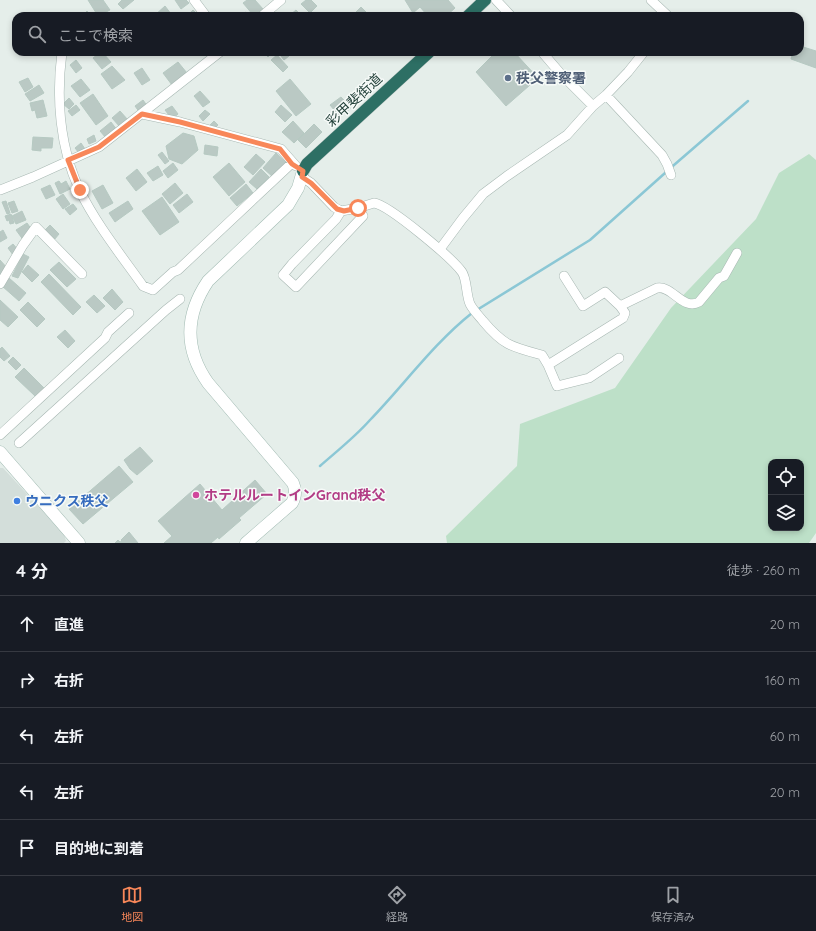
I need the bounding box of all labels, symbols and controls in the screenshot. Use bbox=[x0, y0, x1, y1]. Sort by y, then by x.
search box bbox=[12, 12, 804, 56]
icon: search bbox=[26, 23, 48, 45]
text: ここで検索 bbox=[58, 26, 133, 45]
place label: 秩父警察署 bbox=[516, 69, 586, 87]
street label: 彩甲斐街道 bbox=[322, 70, 386, 130]
marker: 秩父警察署 bbox=[503, 73, 513, 83]
route end bbox=[71, 181, 89, 199]
route start bbox=[349, 199, 367, 217]
map controls bbox=[768, 459, 804, 531]
button: locate bbox=[768, 459, 804, 495]
place label: ホテルルートインGrand秩父 bbox=[204, 486, 386, 504]
marker: ホテルルートインGrand秩父 bbox=[191, 490, 201, 500]
place label: ウニクス秩父 bbox=[25, 492, 109, 510]
button: layers bbox=[768, 495, 804, 531]
marker: ウニクス秩父 bbox=[12, 496, 22, 506]
text: 4 分 bbox=[16, 560, 48, 581]
text: 徒歩 · 260 m bbox=[727, 562, 800, 578]
icon: ahead bbox=[16, 613, 38, 635]
text: 直進 bbox=[54, 615, 84, 634]
text: 20 m bbox=[770, 616, 800, 632]
icon: right bbox=[16, 669, 38, 691]
text: 右折 bbox=[54, 671, 84, 690]
text: 160 m bbox=[765, 672, 800, 688]
icon: left bbox=[16, 725, 38, 747]
text: 左折 bbox=[54, 727, 84, 746]
text: 60 m bbox=[770, 728, 800, 744]
icon: left bbox=[16, 781, 38, 803]
text: 左折 bbox=[54, 783, 84, 802]
text: 20 m bbox=[770, 784, 800, 800]
icon: arrive bbox=[16, 837, 38, 859]
text: 目的地に到着 bbox=[54, 839, 144, 858]
tab: 地図 bbox=[121, 884, 143, 924]
tab: 経路 bbox=[386, 884, 408, 924]
tab: 保存済み bbox=[651, 884, 695, 924]

